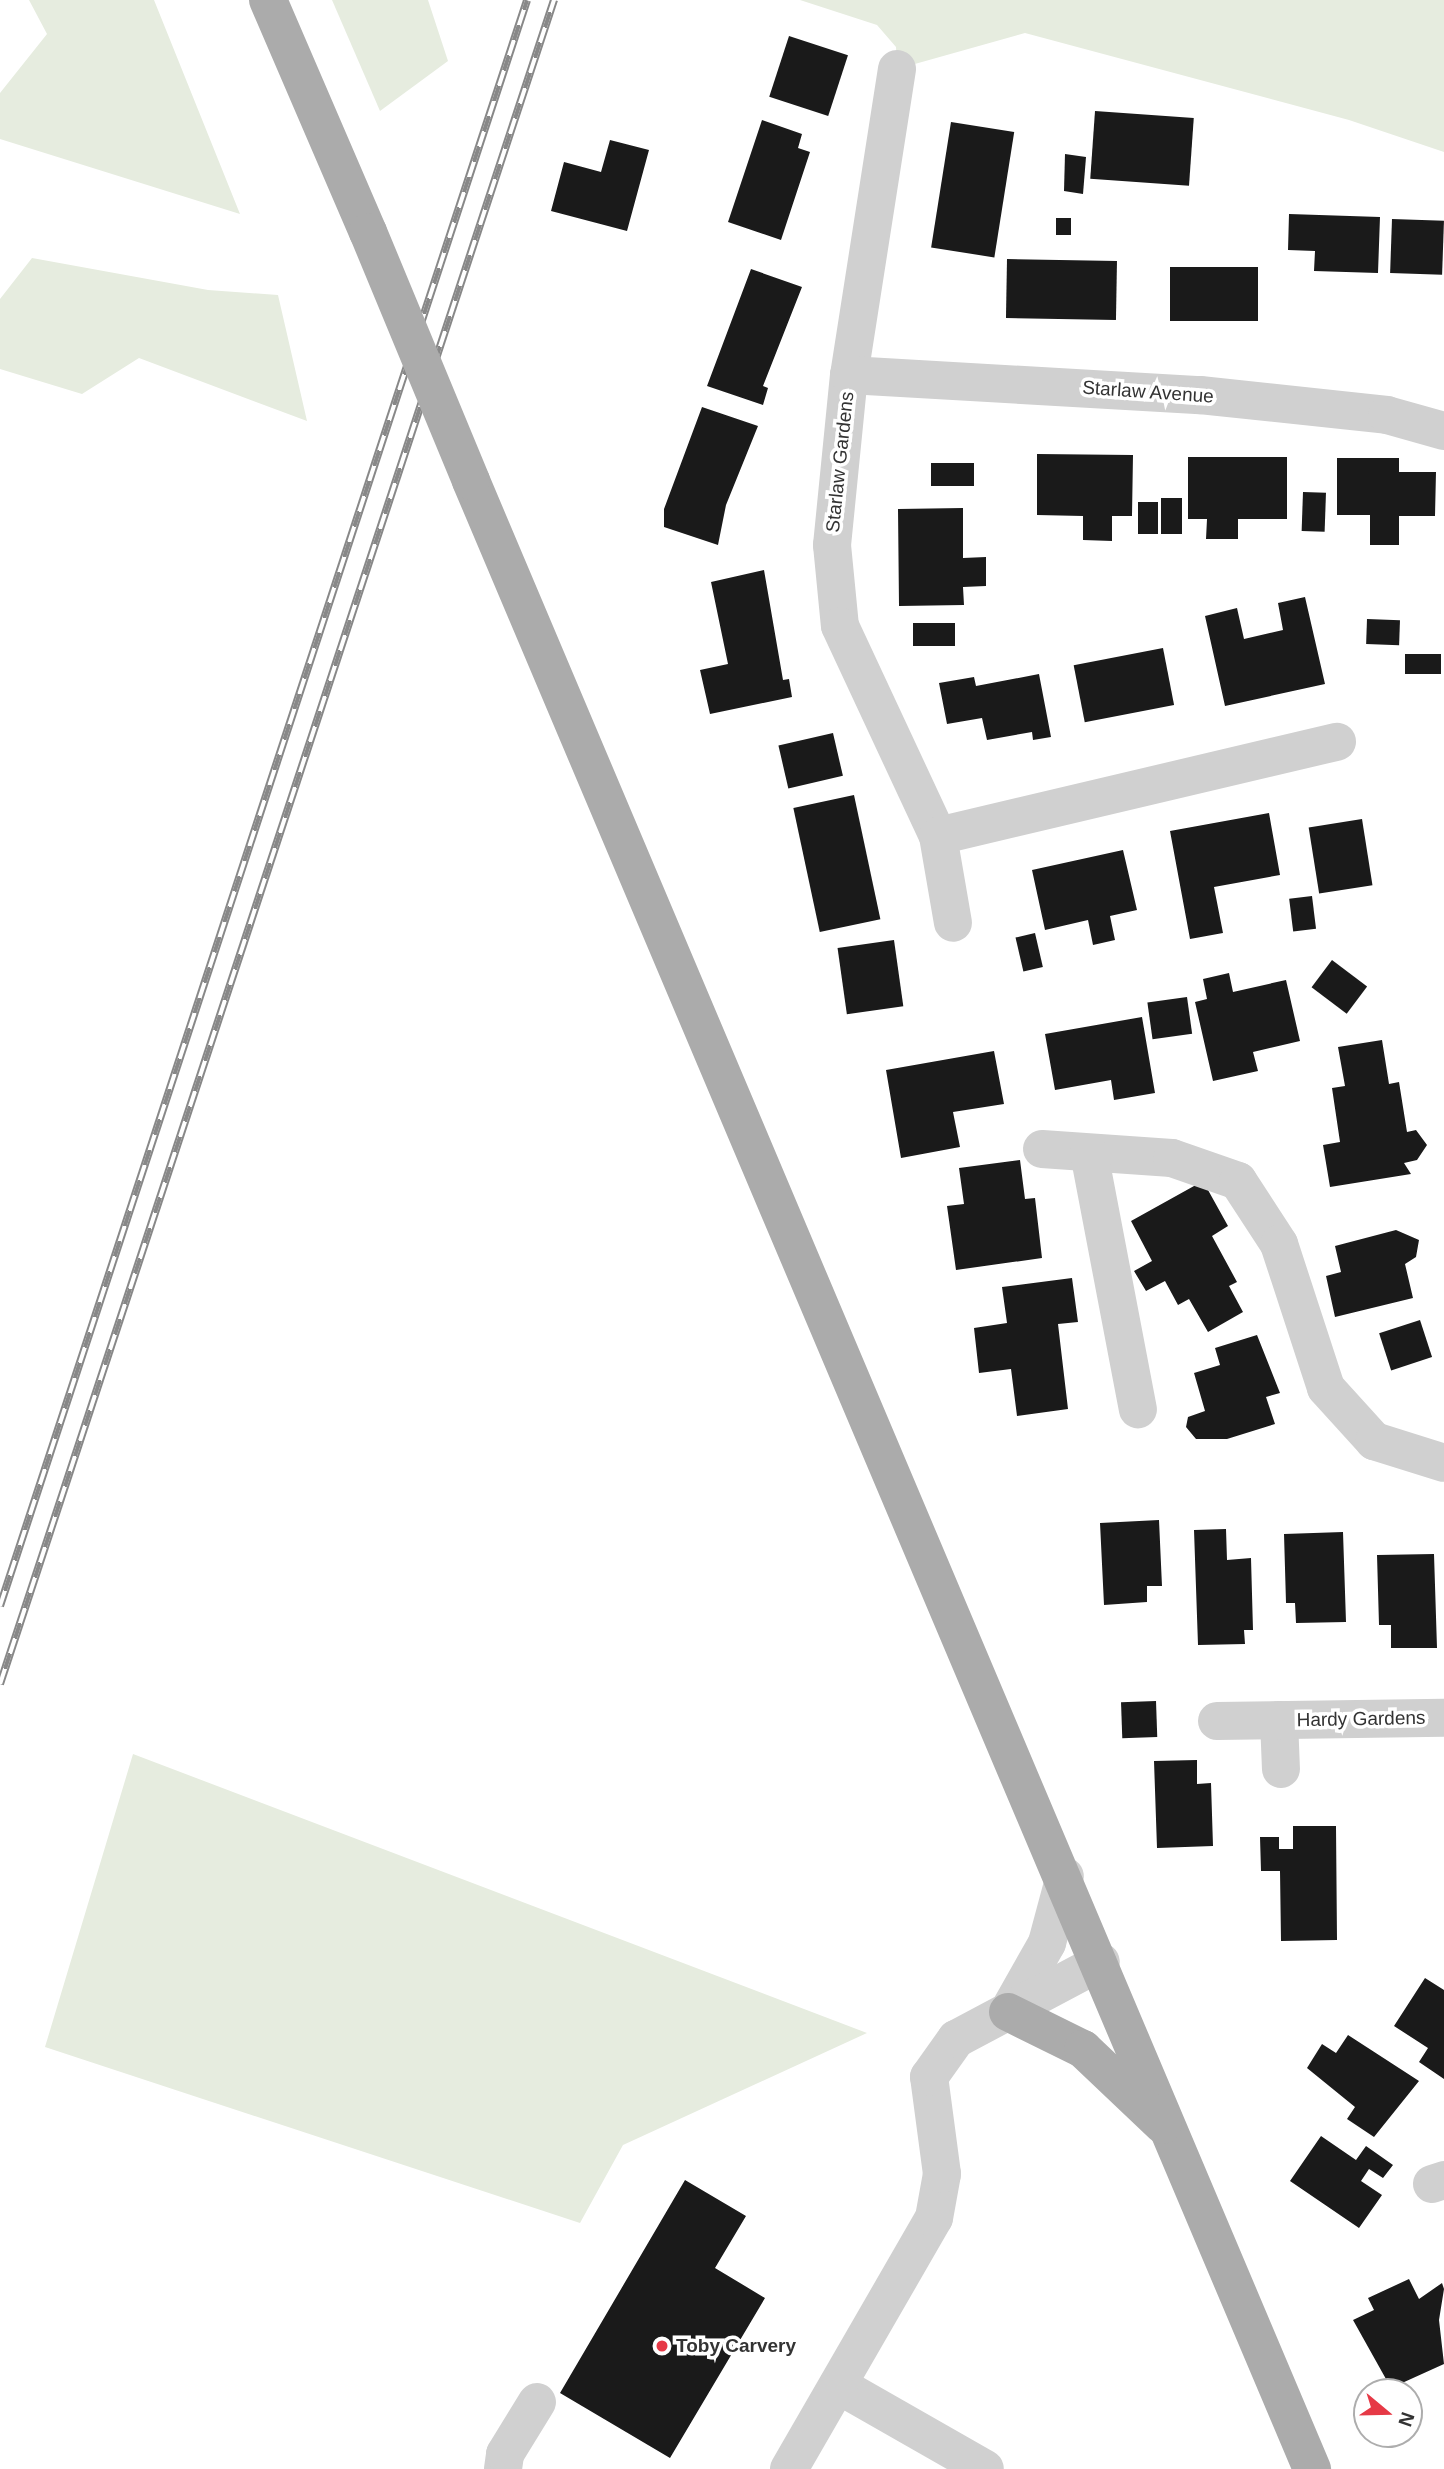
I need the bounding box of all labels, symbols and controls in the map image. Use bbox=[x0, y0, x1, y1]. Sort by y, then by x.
street label: Starlaw Avenue bbox=[1081, 376, 1215, 408]
street label: Starlaw Gardens bbox=[821, 390, 859, 534]
street label: Hardy Gardens bbox=[1296, 1706, 1426, 1732]
place label: Toby Carvery bbox=[676, 2335, 796, 2357]
marker: Toby Carvery bbox=[654, 2338, 670, 2354]
north arrow bbox=[1353, 2378, 1423, 2448]
text: N bbox=[1394, 2409, 1419, 2429]

